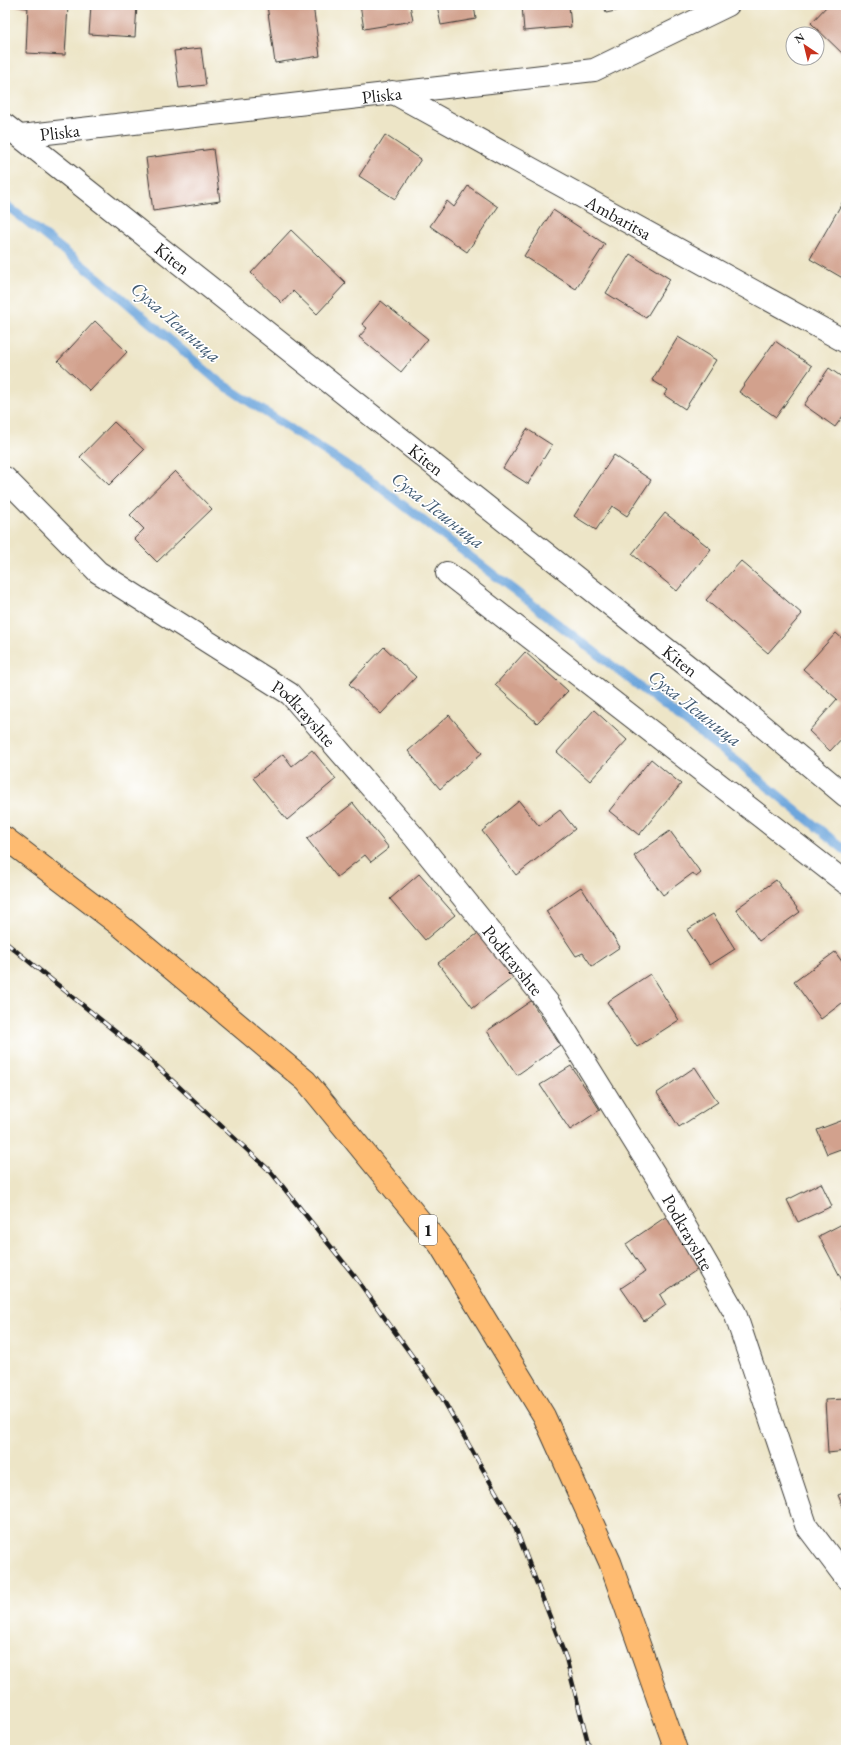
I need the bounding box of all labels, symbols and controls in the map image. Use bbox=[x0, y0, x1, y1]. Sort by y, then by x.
north arrow bbox=[785, 26, 825, 66]
text: N bbox=[792, 29, 807, 46]
street label: Pliska bbox=[360, 81, 404, 108]
street label: Pliska bbox=[38, 118, 82, 145]
street label: Ambaritsa bbox=[581, 189, 657, 245]
street label: Kiten bbox=[150, 237, 195, 279]
water label: Суха Лешница bbox=[126, 276, 226, 368]
street label: Kiten bbox=[404, 438, 449, 481]
water label: Суха Лешница bbox=[386, 466, 490, 554]
street label: Kiten bbox=[658, 639, 703, 682]
water label: Суха Лешница bbox=[643, 664, 747, 752]
street label: Podkrayshte bbox=[268, 674, 342, 751]
street label: Podkrayshte bbox=[478, 920, 549, 1000]
street label: Podkrayshte bbox=[657, 1190, 719, 1274]
road number: 1 bbox=[419, 1215, 437, 1245]

